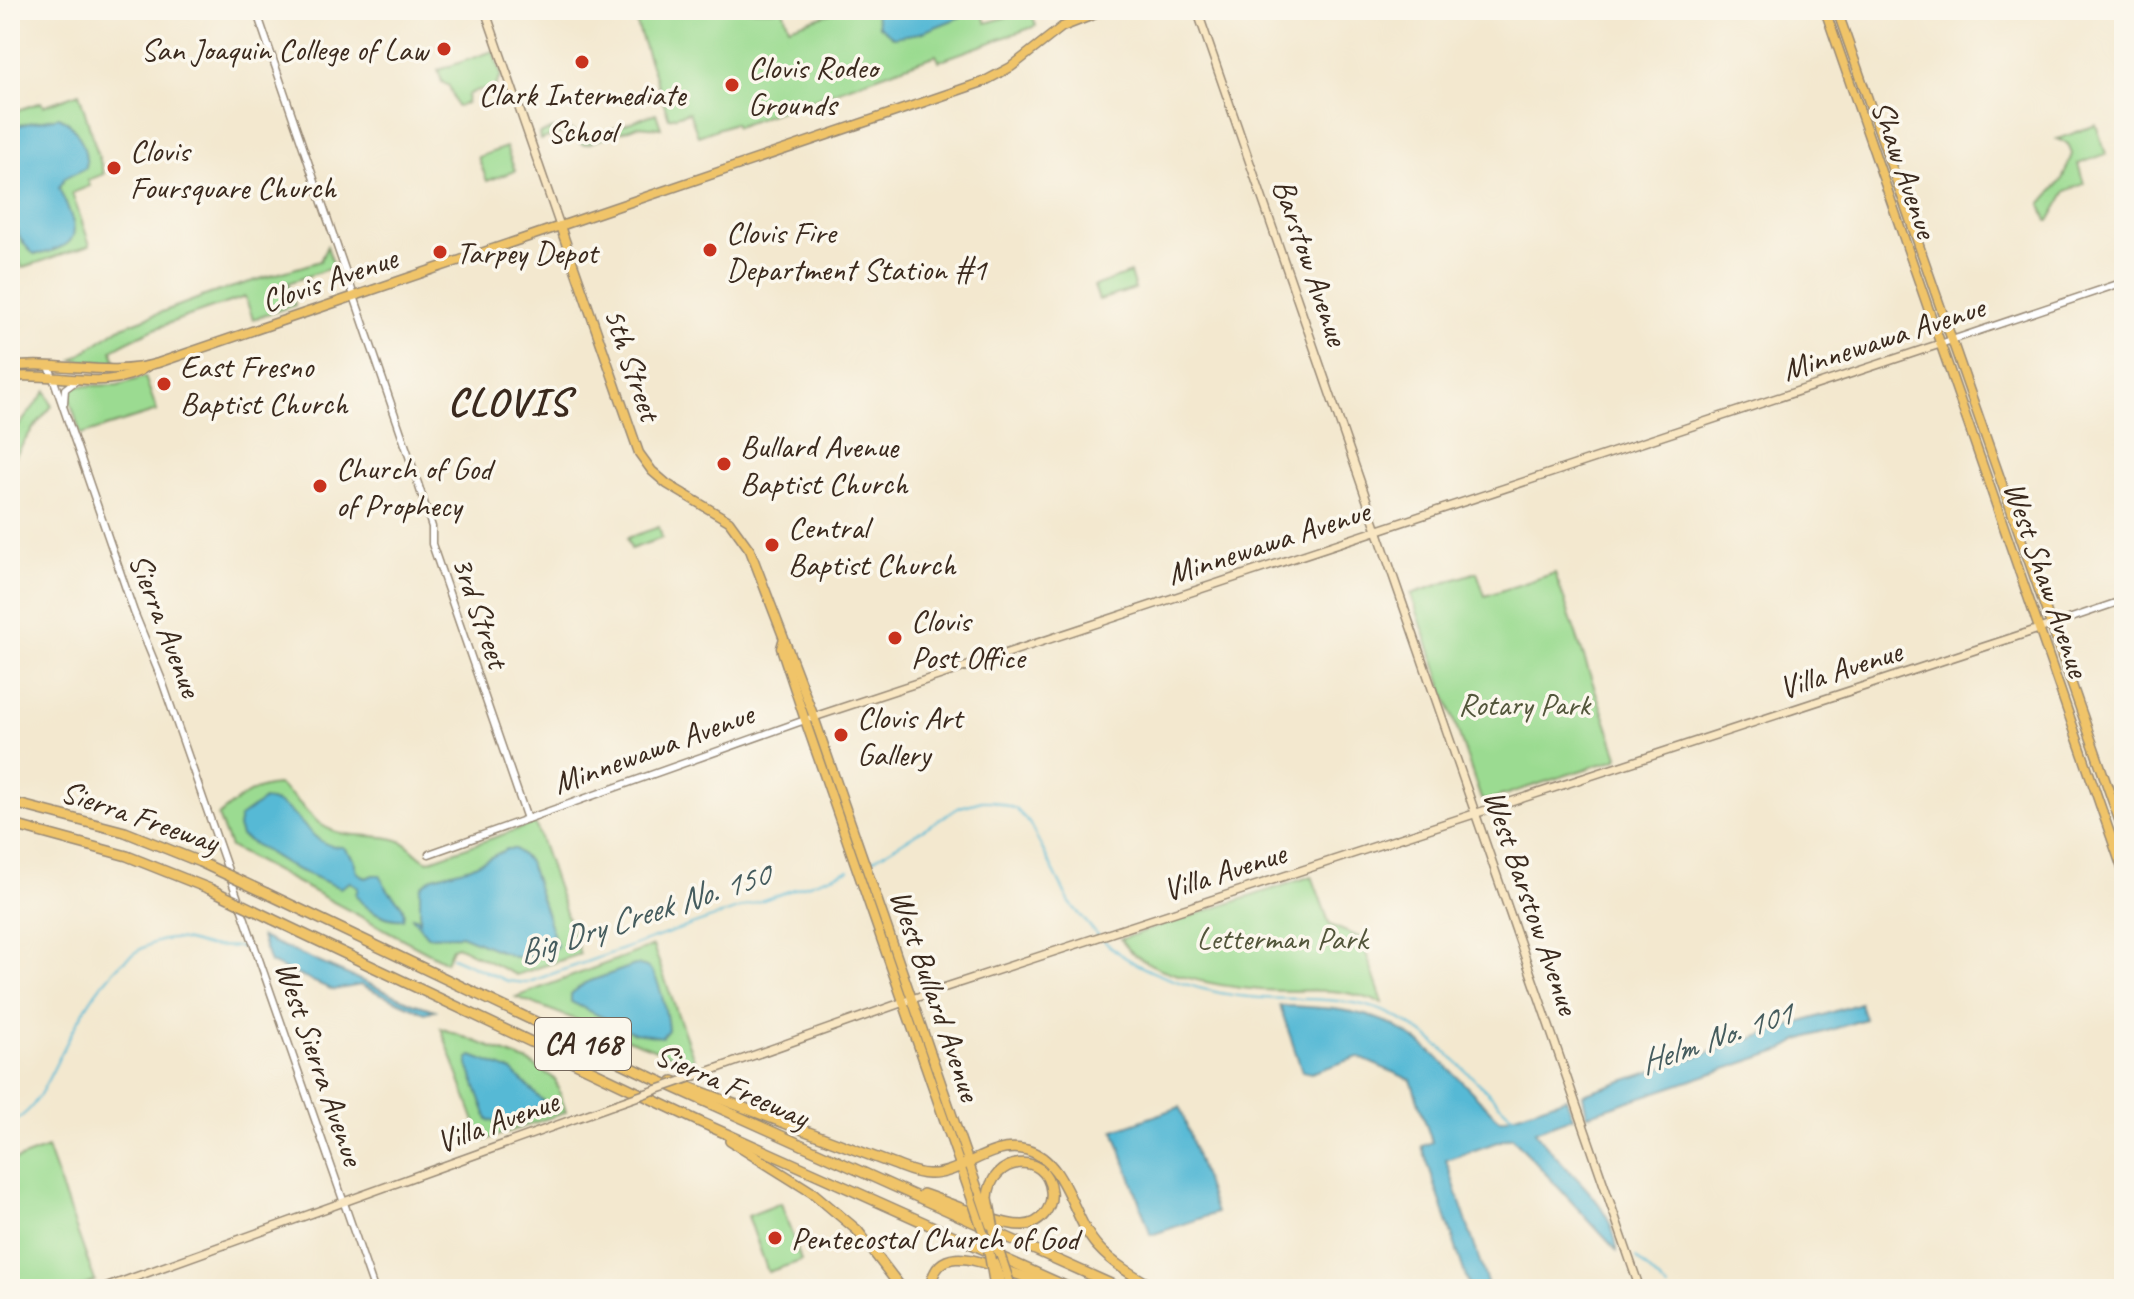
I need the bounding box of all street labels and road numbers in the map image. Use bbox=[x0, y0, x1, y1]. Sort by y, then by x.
street label: Shaw Avenue bbox=[1862, 95, 1948, 246]
street label: Barstow Avenue bbox=[1263, 174, 1359, 353]
street label: Clovis Avenue bbox=[256, 236, 405, 322]
street label: Minnewawa Avenue bbox=[1777, 286, 1992, 390]
street label: 5th Street bbox=[594, 302, 672, 429]
street label: West Shaw Avenue bbox=[1994, 476, 2100, 685]
street label: Minnewawa Avenue bbox=[1162, 490, 1377, 594]
street label: Sierra Avenue bbox=[119, 548, 213, 705]
street label: 3rd Street bbox=[442, 551, 520, 677]
street label: Villa Avenue bbox=[1774, 630, 1909, 709]
street label: Minnewawa Avenue bbox=[547, 692, 761, 804]
street label: Sierra Freeway bbox=[56, 770, 226, 863]
street label: West Barstow Avenue bbox=[1474, 785, 1590, 1022]
street label: Villa Avenue bbox=[1158, 832, 1293, 911]
street label: West Bullard Avenue bbox=[880, 884, 992, 1109]
street label: West Sierra Avenue bbox=[265, 956, 374, 1173]
road number: CA 168 bbox=[535, 1018, 631, 1070]
street label: Sierra Freeway bbox=[649, 1033, 817, 1138]
street label: Villa Avenue bbox=[431, 1080, 566, 1162]

